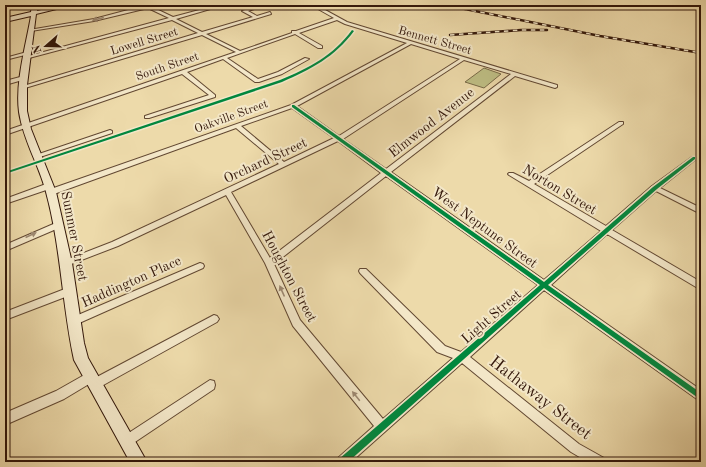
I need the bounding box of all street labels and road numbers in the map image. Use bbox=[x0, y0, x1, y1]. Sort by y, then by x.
street label: Bennett Street bbox=[397, 25, 473, 57]
street label: Lowell Street bbox=[109, 26, 179, 58]
street label: South Street bbox=[134, 51, 200, 83]
street label: Elmwood Avenue bbox=[386, 85, 477, 160]
street label: Oakville Street bbox=[193, 98, 270, 136]
street label: Orchard Street bbox=[222, 135, 309, 186]
street label: Norton Street bbox=[520, 162, 599, 218]
street label: West Neptune Street bbox=[429, 185, 540, 271]
street label: Summer Street bbox=[58, 190, 90, 283]
street label: Houghton Street bbox=[259, 229, 319, 324]
street label: Haddington Place bbox=[79, 254, 183, 310]
street label: Light Street bbox=[459, 287, 524, 346]
street label: Hathaway Street bbox=[486, 353, 594, 443]

